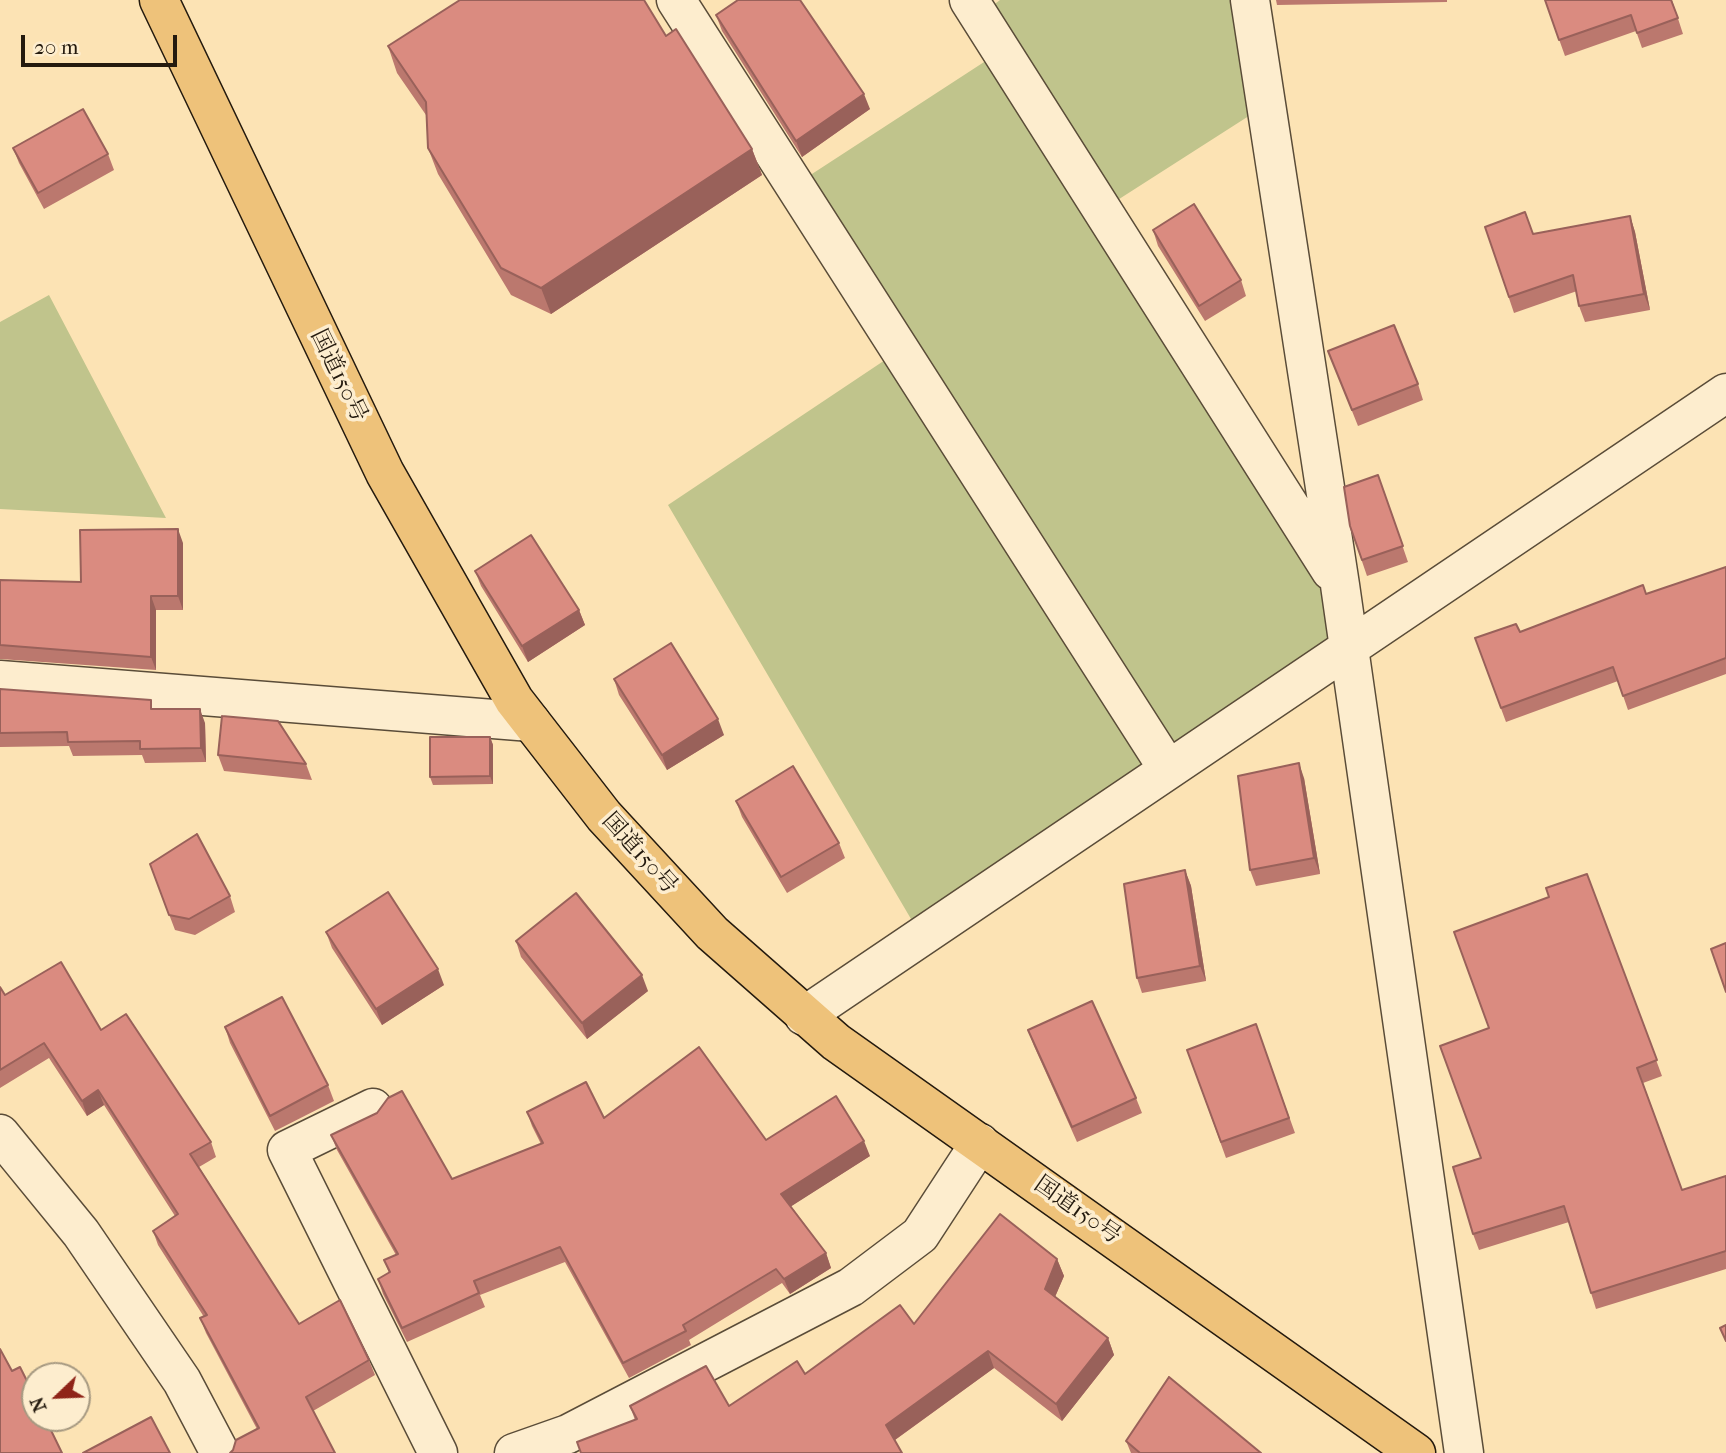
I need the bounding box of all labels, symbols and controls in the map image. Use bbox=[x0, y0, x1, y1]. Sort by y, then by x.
scale bar bbox=[24, 21, 180, 65]
text: 20 m bbox=[34, 35, 78, 59]
street label: 国道150号 bbox=[304, 325, 372, 427]
street label: 国道150号 bbox=[595, 808, 683, 900]
street label: 国道150号 bbox=[1028, 1171, 1126, 1251]
north arrow bbox=[21, 1362, 91, 1432]
text: N bbox=[26, 1393, 51, 1415]

